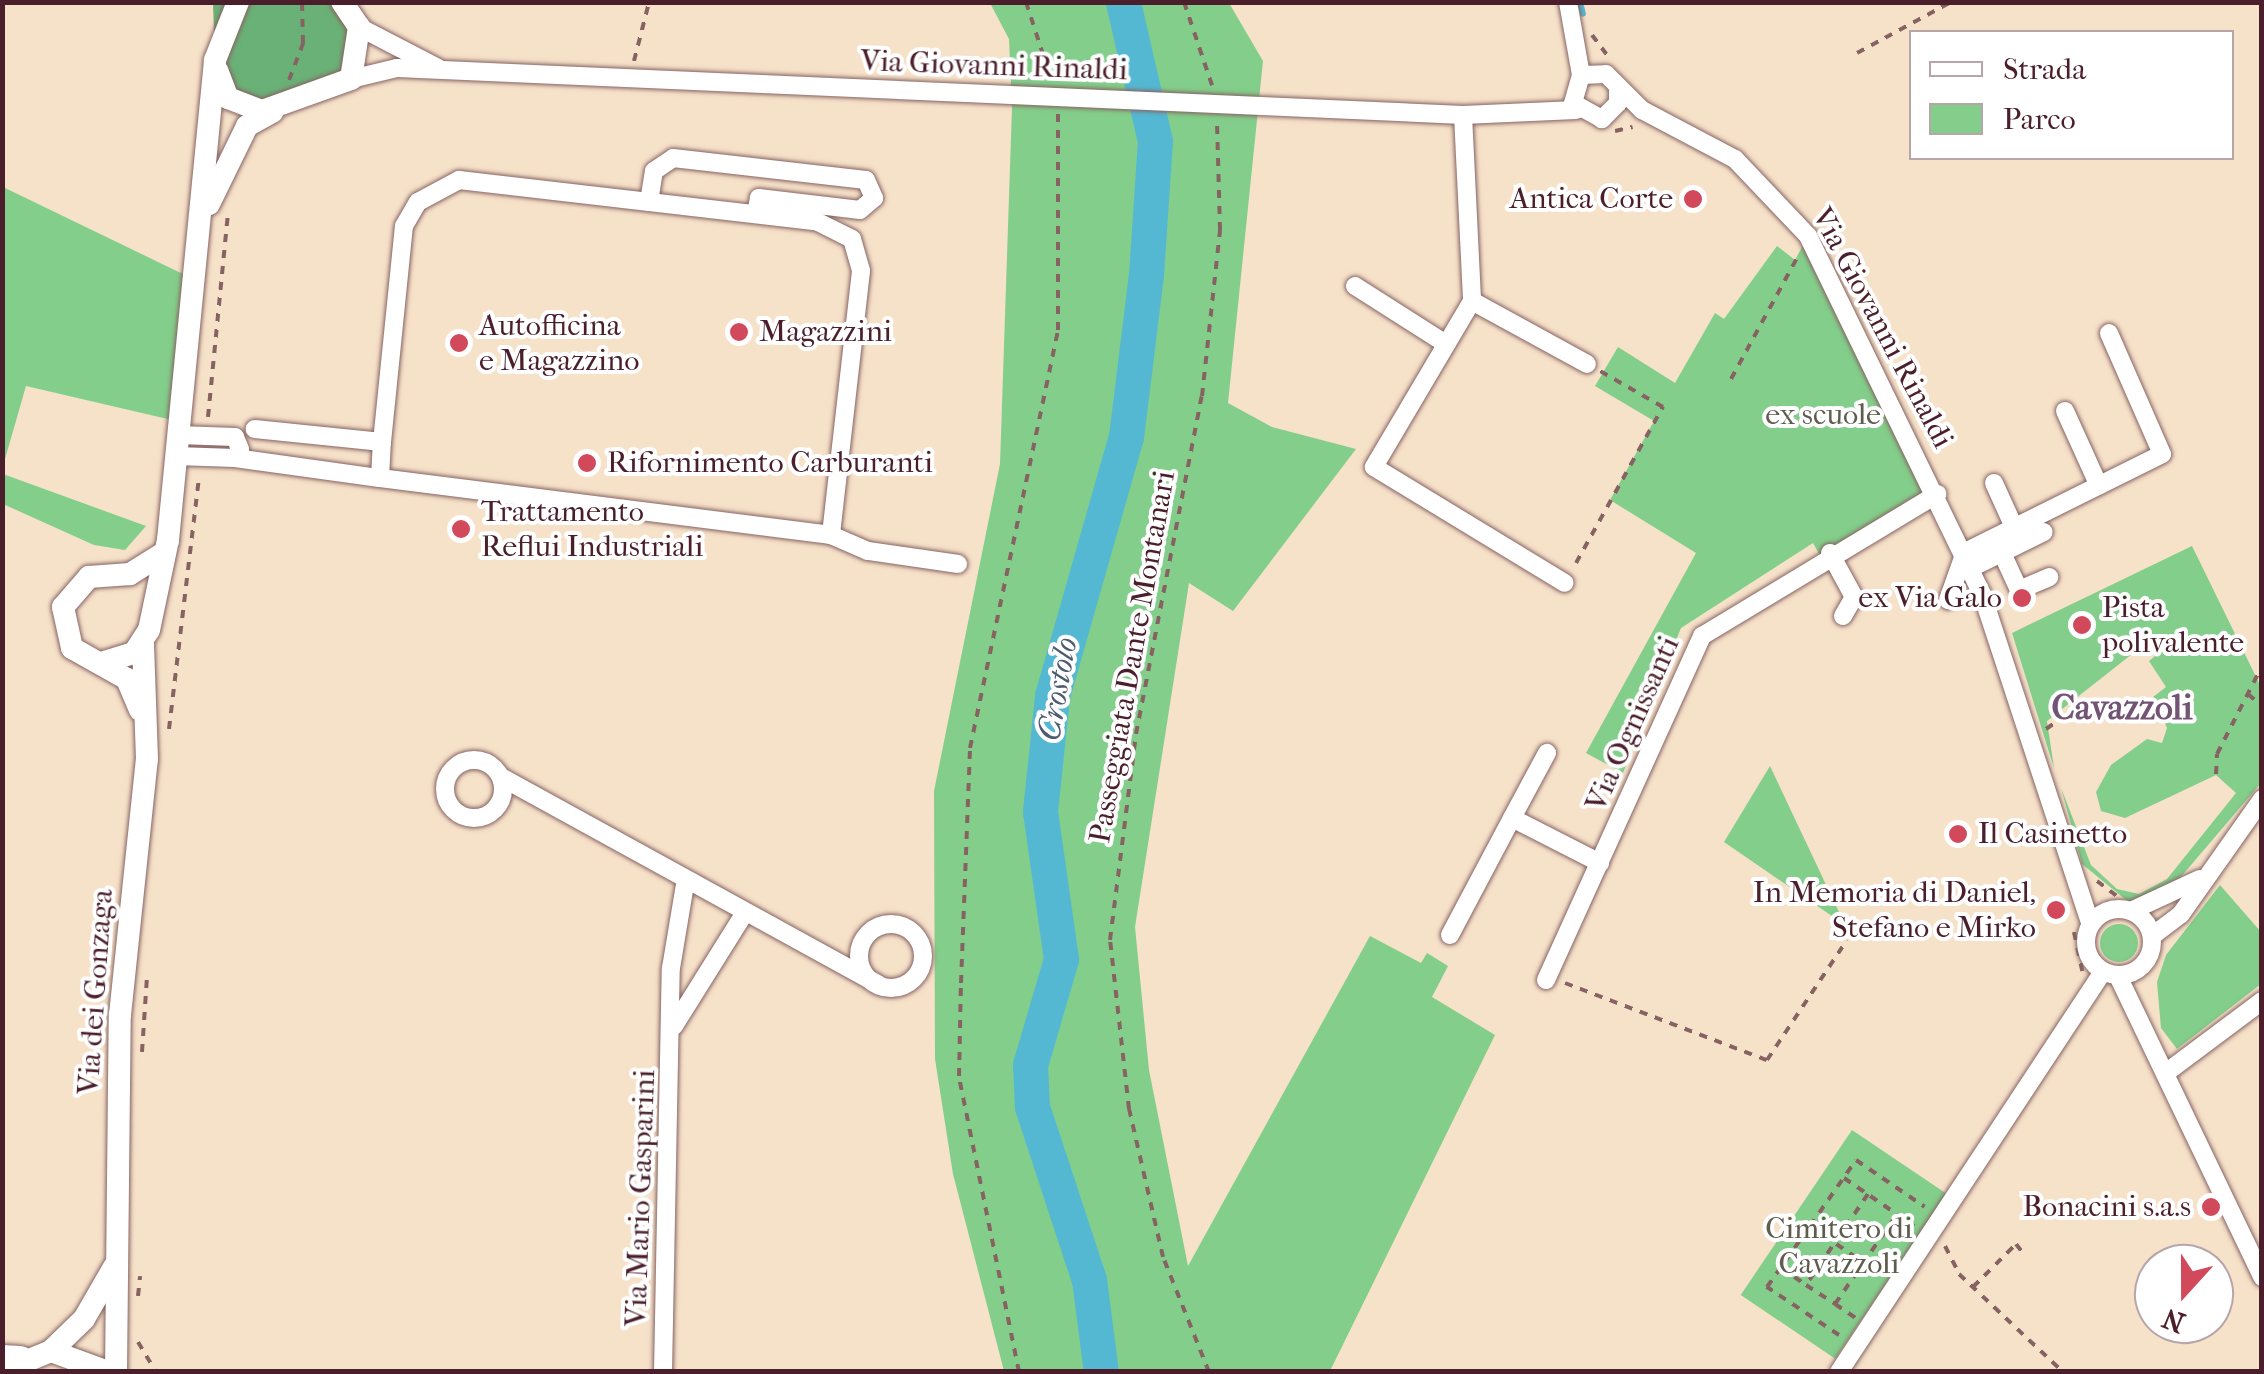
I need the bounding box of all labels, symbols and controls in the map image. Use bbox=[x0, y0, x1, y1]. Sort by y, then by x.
legend bbox=[1909, 30, 2234, 160]
street label: Via Giovanni Rinaldi bbox=[860, 43, 1128, 89]
text: Strada bbox=[2003, 52, 2086, 87]
text: Parco bbox=[2003, 102, 2076, 137]
place label: Antica Corte bbox=[1510, 181, 1673, 217]
marker: Antica Corte bbox=[1682, 188, 1704, 210]
street label: Via Giovanni Rinaldi bbox=[1803, 202, 1961, 454]
place label: Autofficina e Magazzino bbox=[479, 308, 639, 378]
place label: Magazzini bbox=[759, 314, 892, 350]
marker: Magazzini bbox=[728, 321, 750, 343]
marker: Autofficina e Magazzino bbox=[448, 332, 470, 354]
park label: ex scuole bbox=[1765, 397, 1881, 433]
place label: Rifornimento Carburanti bbox=[607, 445, 933, 481]
marker: Rifornimento Carburanti bbox=[576, 452, 598, 474]
street label: Passeggiata Dante Montanari bbox=[1083, 468, 1183, 846]
place label: Trattamento Reflui Industriali bbox=[481, 494, 703, 564]
marker: Trattamento Reflui Industriali bbox=[450, 518, 472, 540]
place label: ex Via Galo bbox=[1858, 580, 2002, 616]
marker: ex Via Galo bbox=[2011, 587, 2033, 609]
place label: Pista polivalente bbox=[2102, 590, 2244, 660]
marker: Pista polivalente bbox=[2071, 614, 2093, 636]
street label: Via Ognissanti bbox=[1578, 631, 1688, 817]
water label: Crostolo bbox=[1030, 634, 1086, 744]
district label: Cavazzoli bbox=[2052, 687, 2192, 729]
place label: Il Casinetto bbox=[1978, 816, 2127, 852]
marker: Il Casinetto bbox=[1947, 823, 1969, 845]
place label: In Memoria di Daniel, Stefano e Mirko bbox=[1753, 875, 2036, 946]
street label: Via dei Gonzaga bbox=[71, 888, 121, 1096]
marker: In Memoria di Daniel, Stefano e Mirko bbox=[2045, 899, 2067, 921]
street label: Via Mario Gasparini bbox=[619, 1069, 663, 1327]
place label: Bonacini s.a.s bbox=[2022, 1189, 2191, 1225]
marker: Bonacini s.a.s bbox=[2200, 1196, 2222, 1218]
park label: Cimitero di Cavazzoli bbox=[1765, 1211, 1913, 1282]
north arrow bbox=[2134, 1244, 2234, 1344]
text: N bbox=[2158, 1301, 2190, 1340]

